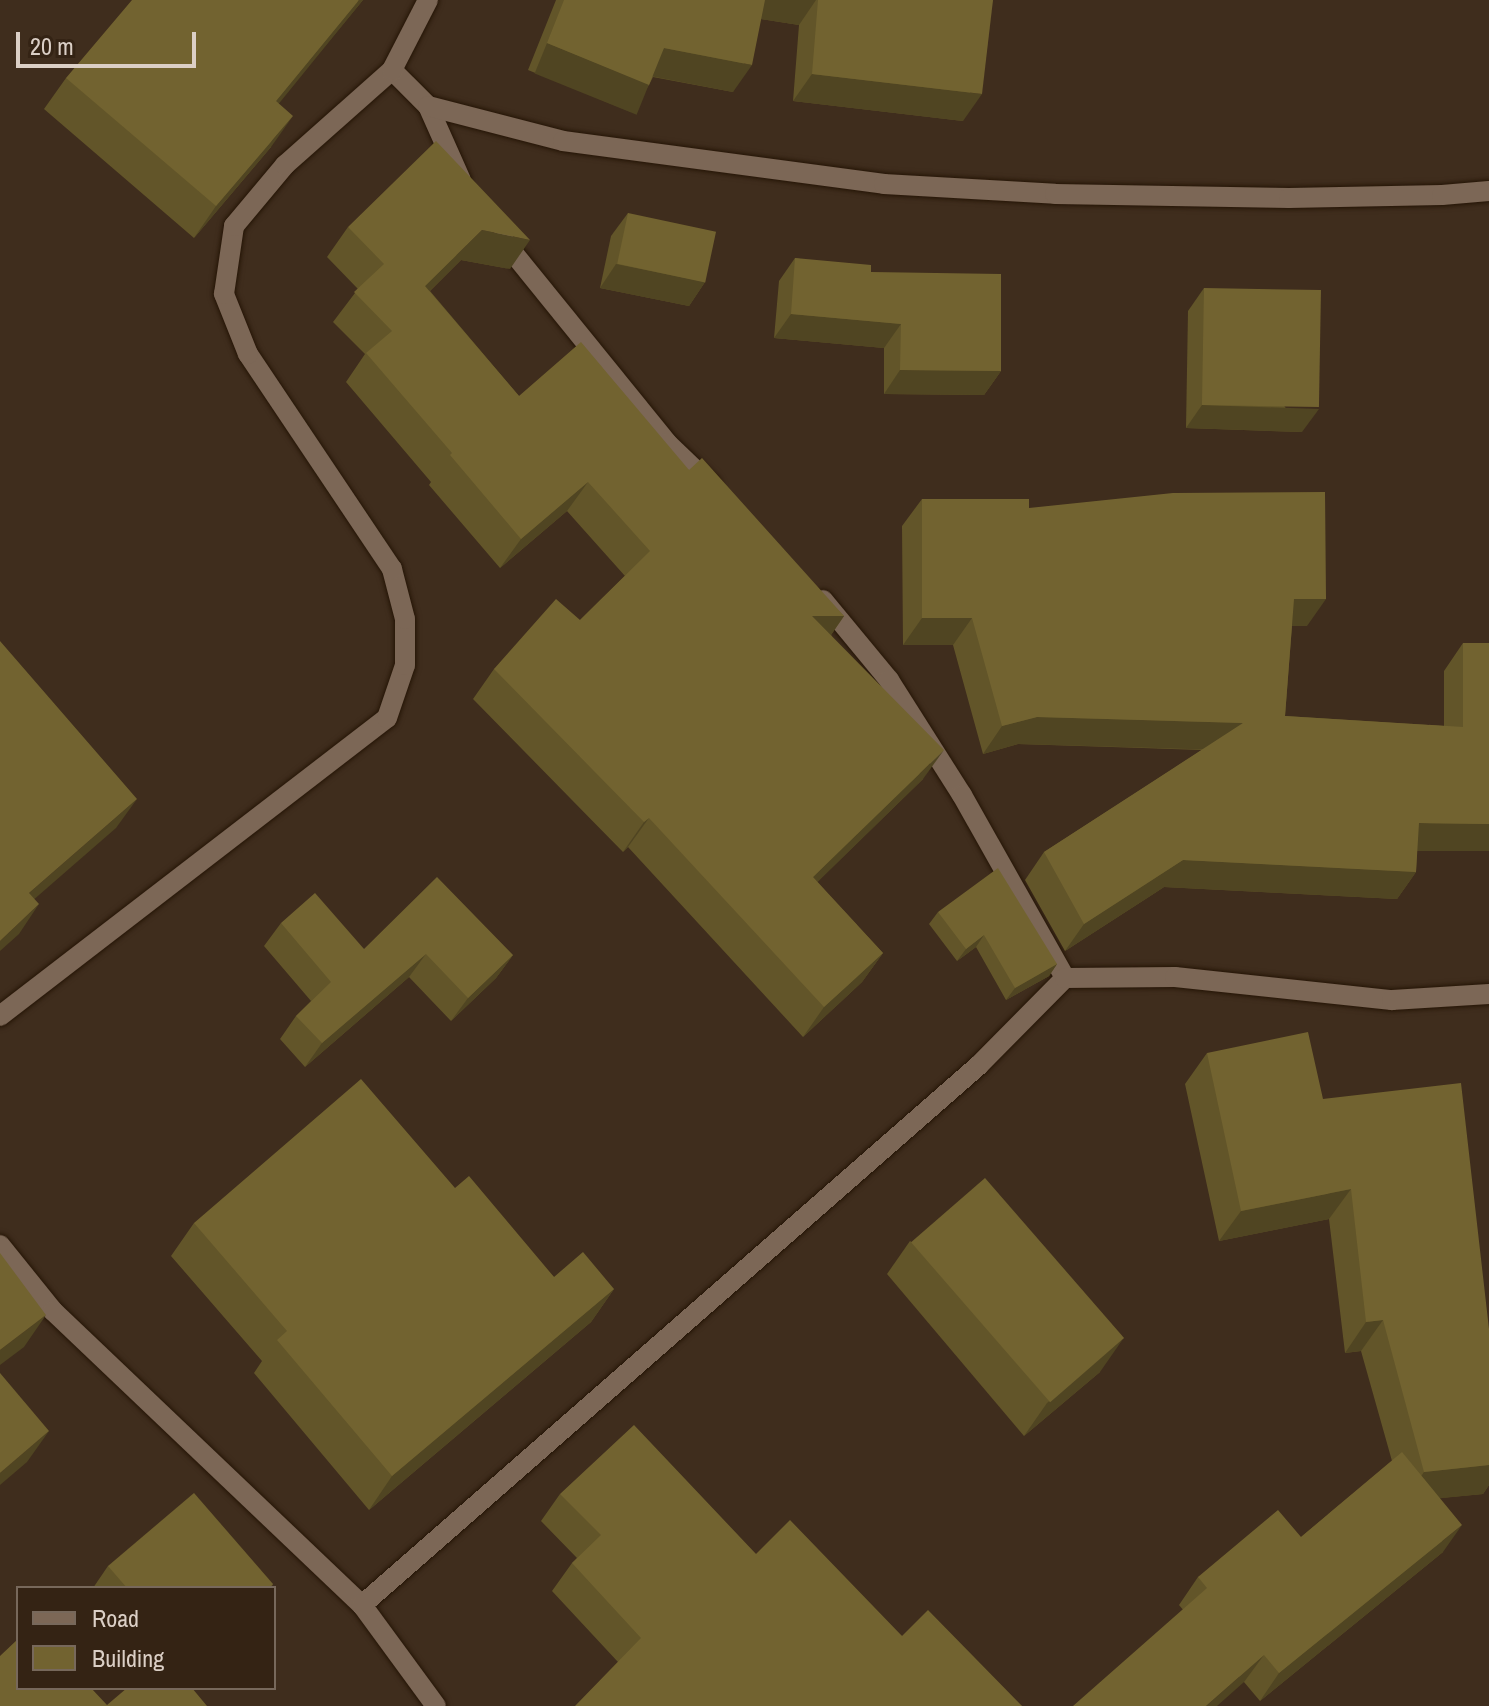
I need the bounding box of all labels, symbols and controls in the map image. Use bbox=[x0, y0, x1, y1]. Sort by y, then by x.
scale bar bbox=[20, 16, 200, 66]
text: 20 m bbox=[30, 30, 74, 62]
legend bbox=[16, 1586, 276, 1690]
text: Road bbox=[92, 1602, 139, 1634]
text: Building bbox=[92, 1642, 164, 1674]

